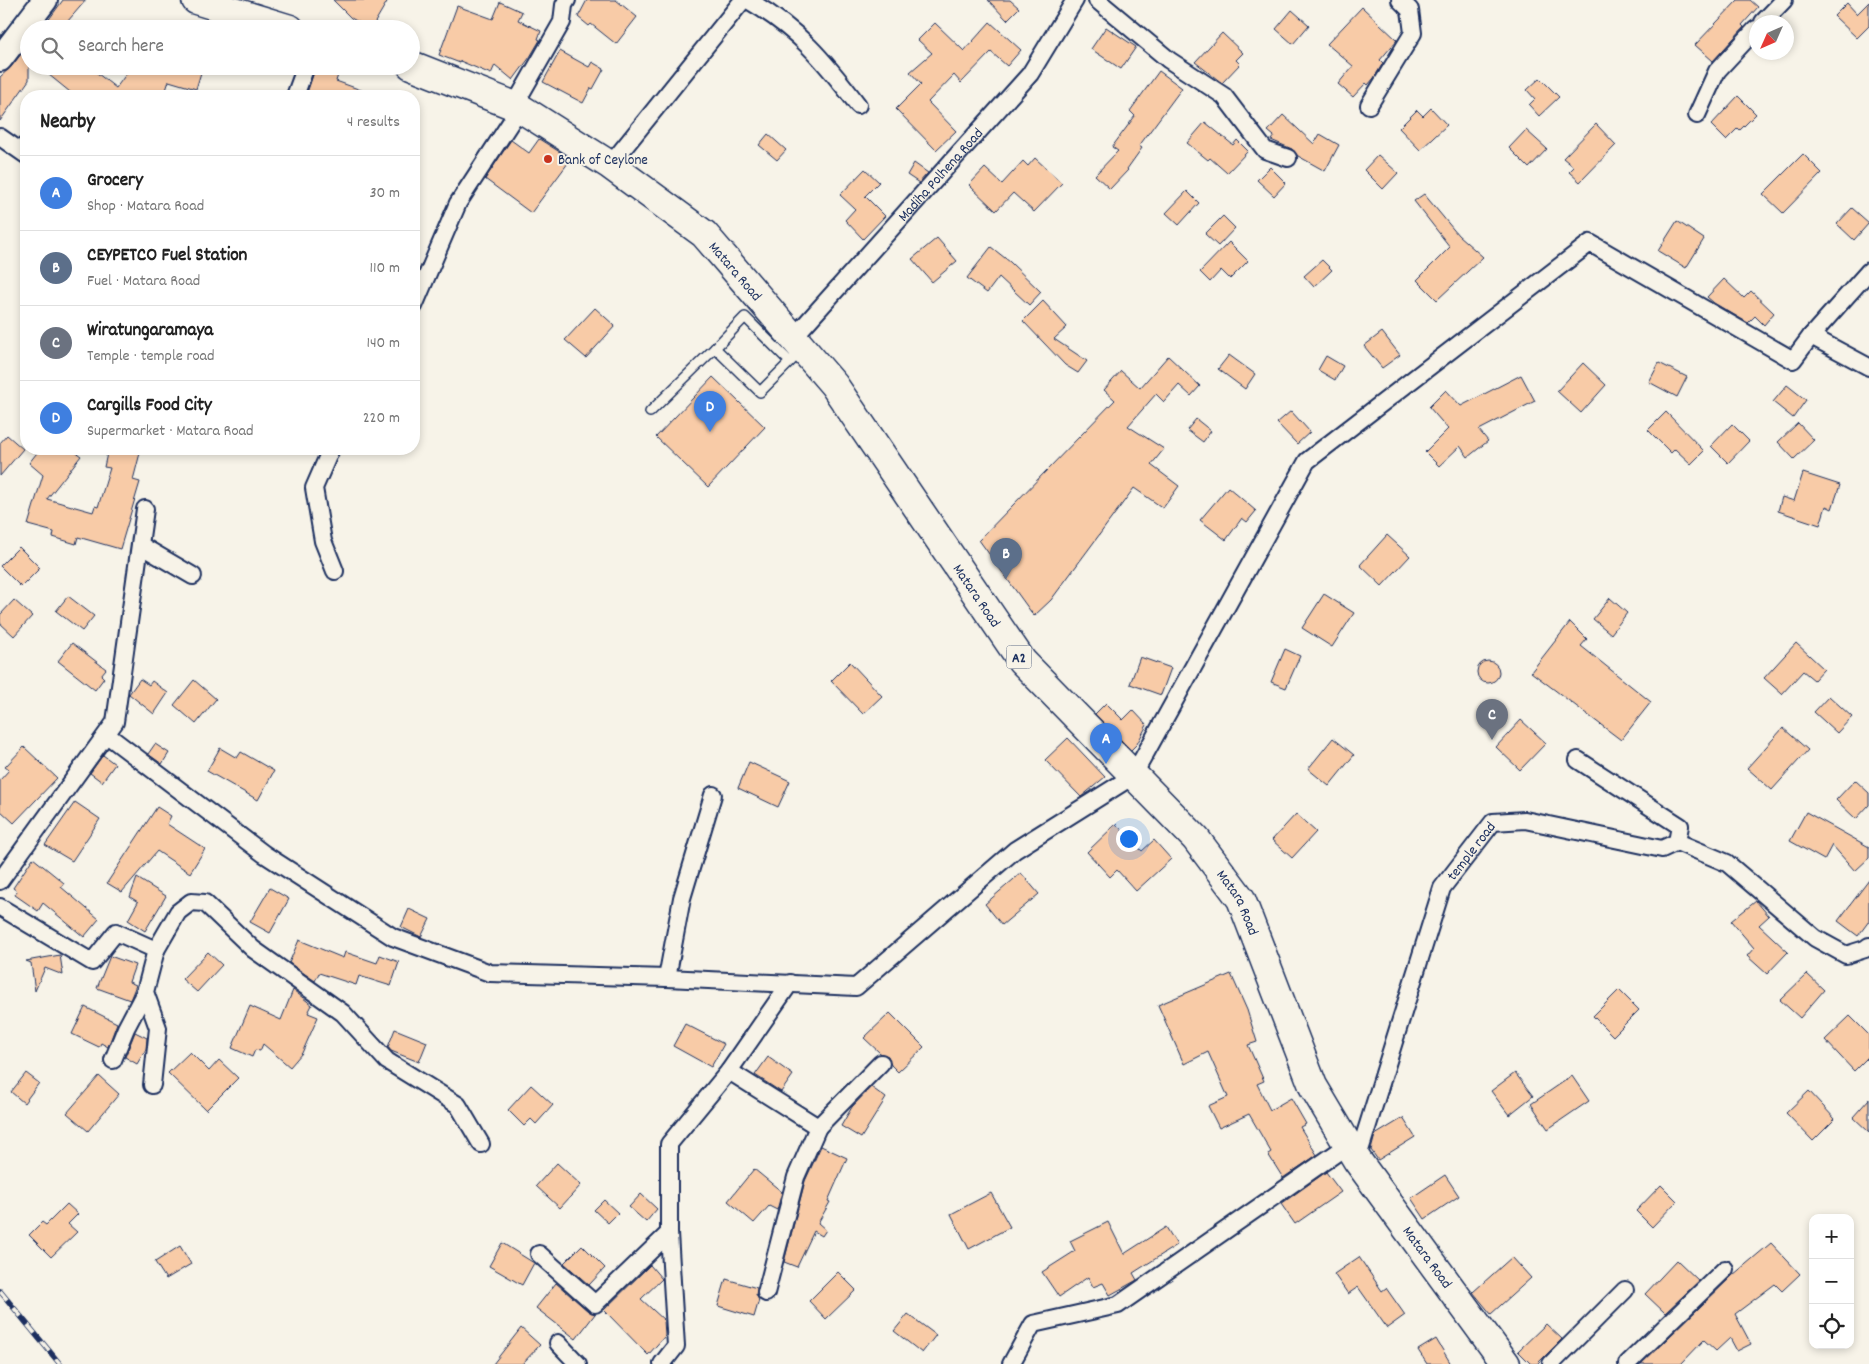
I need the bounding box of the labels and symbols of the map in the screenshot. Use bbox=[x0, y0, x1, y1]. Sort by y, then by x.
north arrow bbox=[1749, 15, 1794, 60]
street label: Madiha Polhena Road bbox=[893, 124, 989, 227]
place label: Bank of Ceylone bbox=[558, 150, 648, 172]
marker: Bank of Ceylone bbox=[542, 153, 554, 165]
street label: Matara Road bbox=[702, 238, 766, 307]
pin: D bbox=[694, 391, 726, 432]
pin: B bbox=[990, 538, 1022, 579]
street label: Matara Road bbox=[946, 560, 1005, 633]
road number: A2 bbox=[1006, 646, 1032, 669]
pin: C bbox=[1476, 699, 1508, 740]
pin: A bbox=[1090, 723, 1122, 764]
street label: temple road bbox=[1442, 818, 1502, 886]
your location bbox=[1116, 826, 1142, 852]
street label: Matara Road bbox=[1210, 866, 1263, 939]
street label: Matara Road bbox=[1396, 1222, 1457, 1294]

